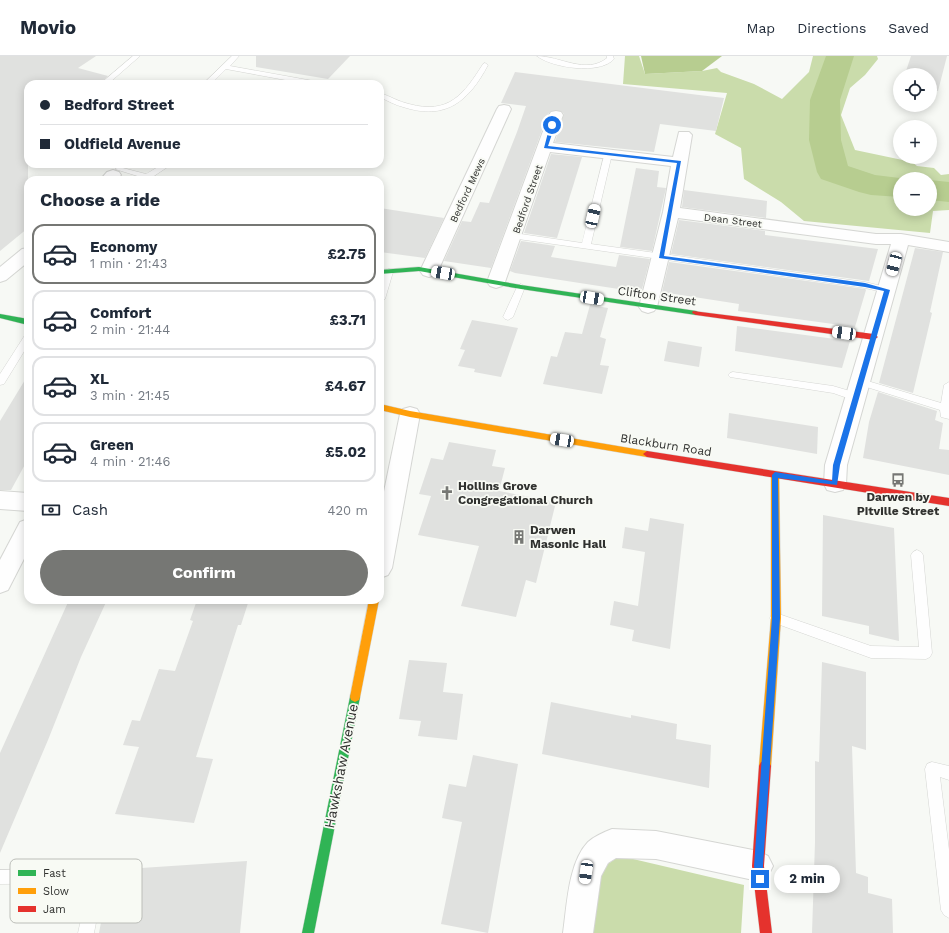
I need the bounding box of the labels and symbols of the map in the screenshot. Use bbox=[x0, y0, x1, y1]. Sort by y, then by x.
route start bbox=[543, 116, 561, 134]
street label: Bedford Mews bbox=[448, 156, 487, 224]
street label: Bedford Street bbox=[511, 163, 545, 235]
car bbox=[584, 203, 602, 229]
street label: Dean Street bbox=[703, 211, 763, 230]
car bbox=[885, 251, 903, 277]
car bbox=[430, 265, 456, 281]
street label: Clifton Street bbox=[617, 284, 697, 308]
car bbox=[579, 290, 605, 306]
car bbox=[831, 325, 857, 341]
street label: Blackburn Road bbox=[619, 431, 713, 459]
car bbox=[549, 432, 575, 448]
bus stop icon: Darwen by Pitville Street bbox=[890, 472, 906, 488]
place label: Hollins Grove Congregational Church bbox=[458, 479, 593, 507]
church icon: Hollins Grove Congregational Church bbox=[439, 485, 455, 501]
place label: Darwen by Pitville Street bbox=[857, 490, 940, 518]
place label: Darwen Masonic Hall bbox=[530, 523, 606, 551]
building icon: Darwen Masonic Hall bbox=[511, 529, 527, 545]
street label: Hawkshaw Avenue bbox=[321, 702, 361, 830]
legend bbox=[10, 859, 142, 923]
car bbox=[578, 859, 594, 885]
callout: 2 min bbox=[774, 865, 840, 893]
text: Fast bbox=[43, 867, 66, 880]
route end bbox=[751, 870, 769, 888]
text: Slow bbox=[43, 885, 69, 898]
text: Jam bbox=[43, 903, 66, 916]

